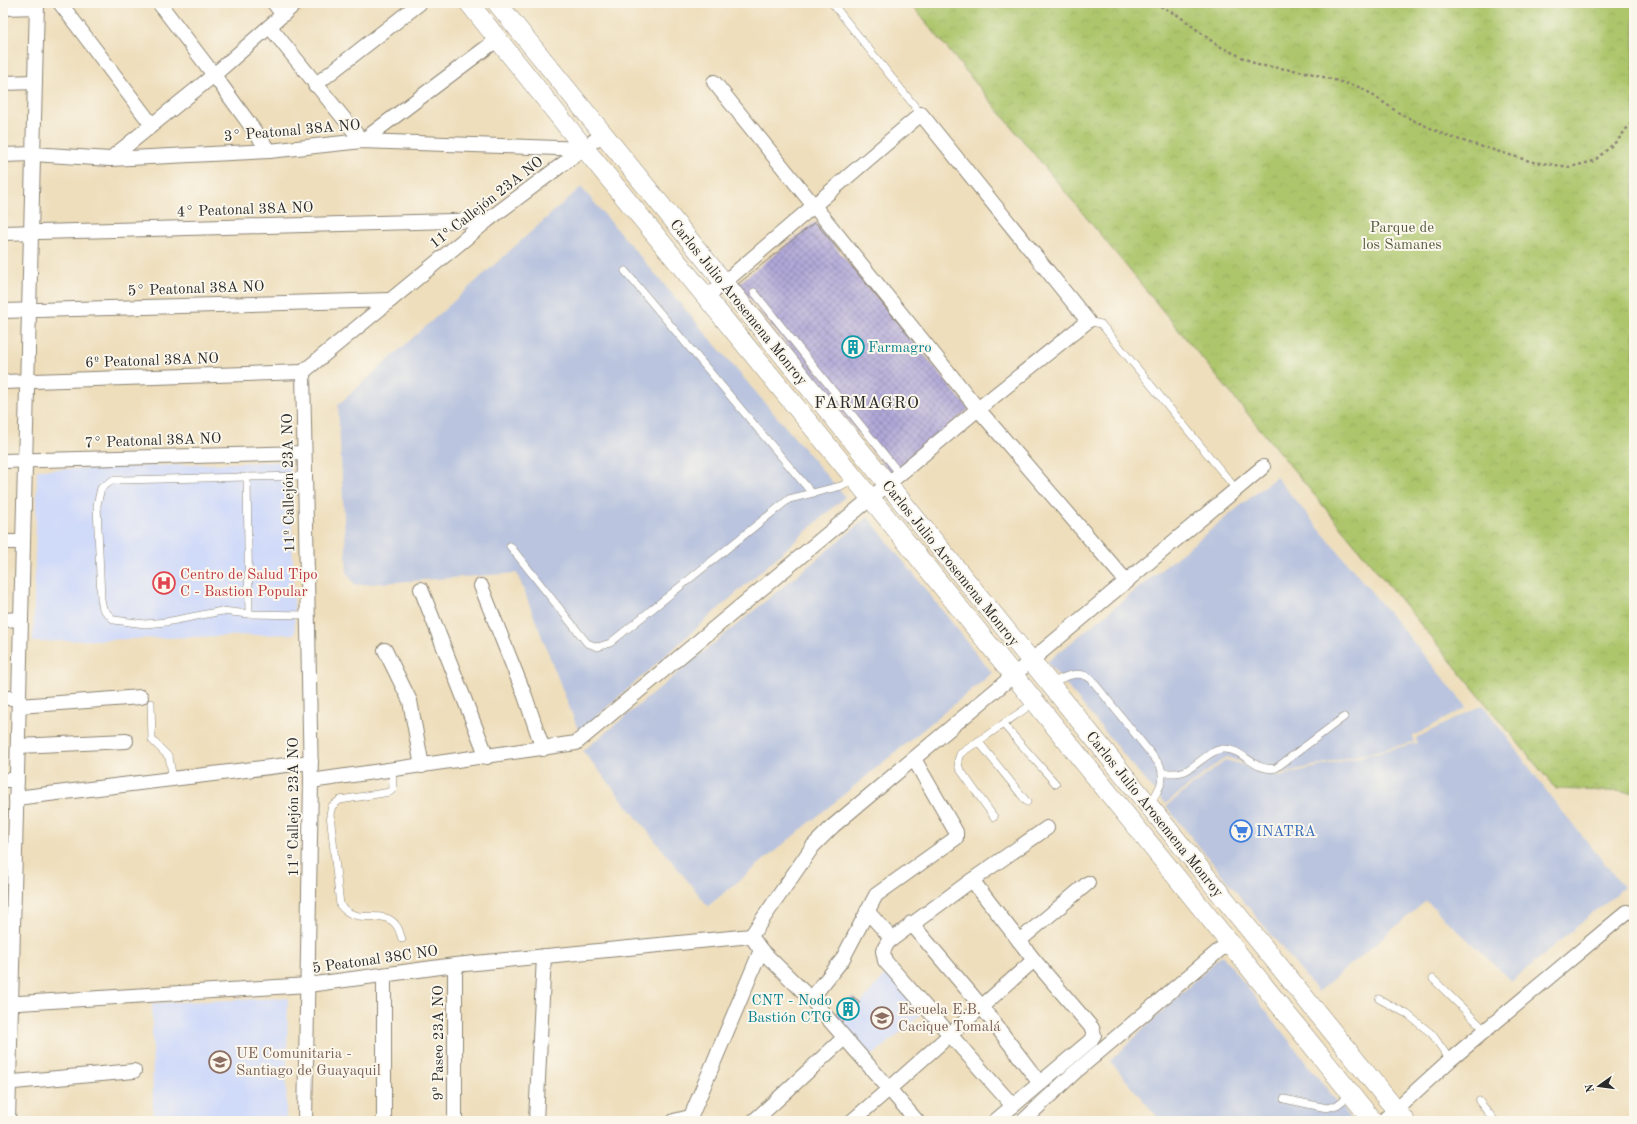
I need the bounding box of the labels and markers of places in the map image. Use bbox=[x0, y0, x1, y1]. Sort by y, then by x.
building icon: Farmagro bbox=[840, 334, 866, 360]
place label: Farmagro bbox=[868, 341, 932, 356]
place label: Centro de Salud Tipo C - Bastion Popular bbox=[180, 568, 318, 600]
hospital icon: Centro de Salud Tipo C - Bastion Popular bbox=[151, 570, 177, 596]
supermarket icon: INATRA bbox=[1228, 818, 1254, 844]
place label: INATRA bbox=[1256, 825, 1317, 840]
place label: CNT - Nodo Bastión CTG bbox=[747, 994, 832, 1026]
building icon: CNT - Nodo Bastión CTG bbox=[835, 996, 861, 1022]
place label: Escuela E.B. Cacique Tomalá bbox=[898, 1003, 1001, 1035]
school or university icon: Escuela E.B. Cacique Tomalá bbox=[869, 1005, 895, 1031]
place label: UE Comunitaria - Santiago de Guayaquil bbox=[236, 1047, 381, 1079]
school or university icon: UE Comunitaria - Santiago de Guayaquil bbox=[207, 1049, 233, 1075]

